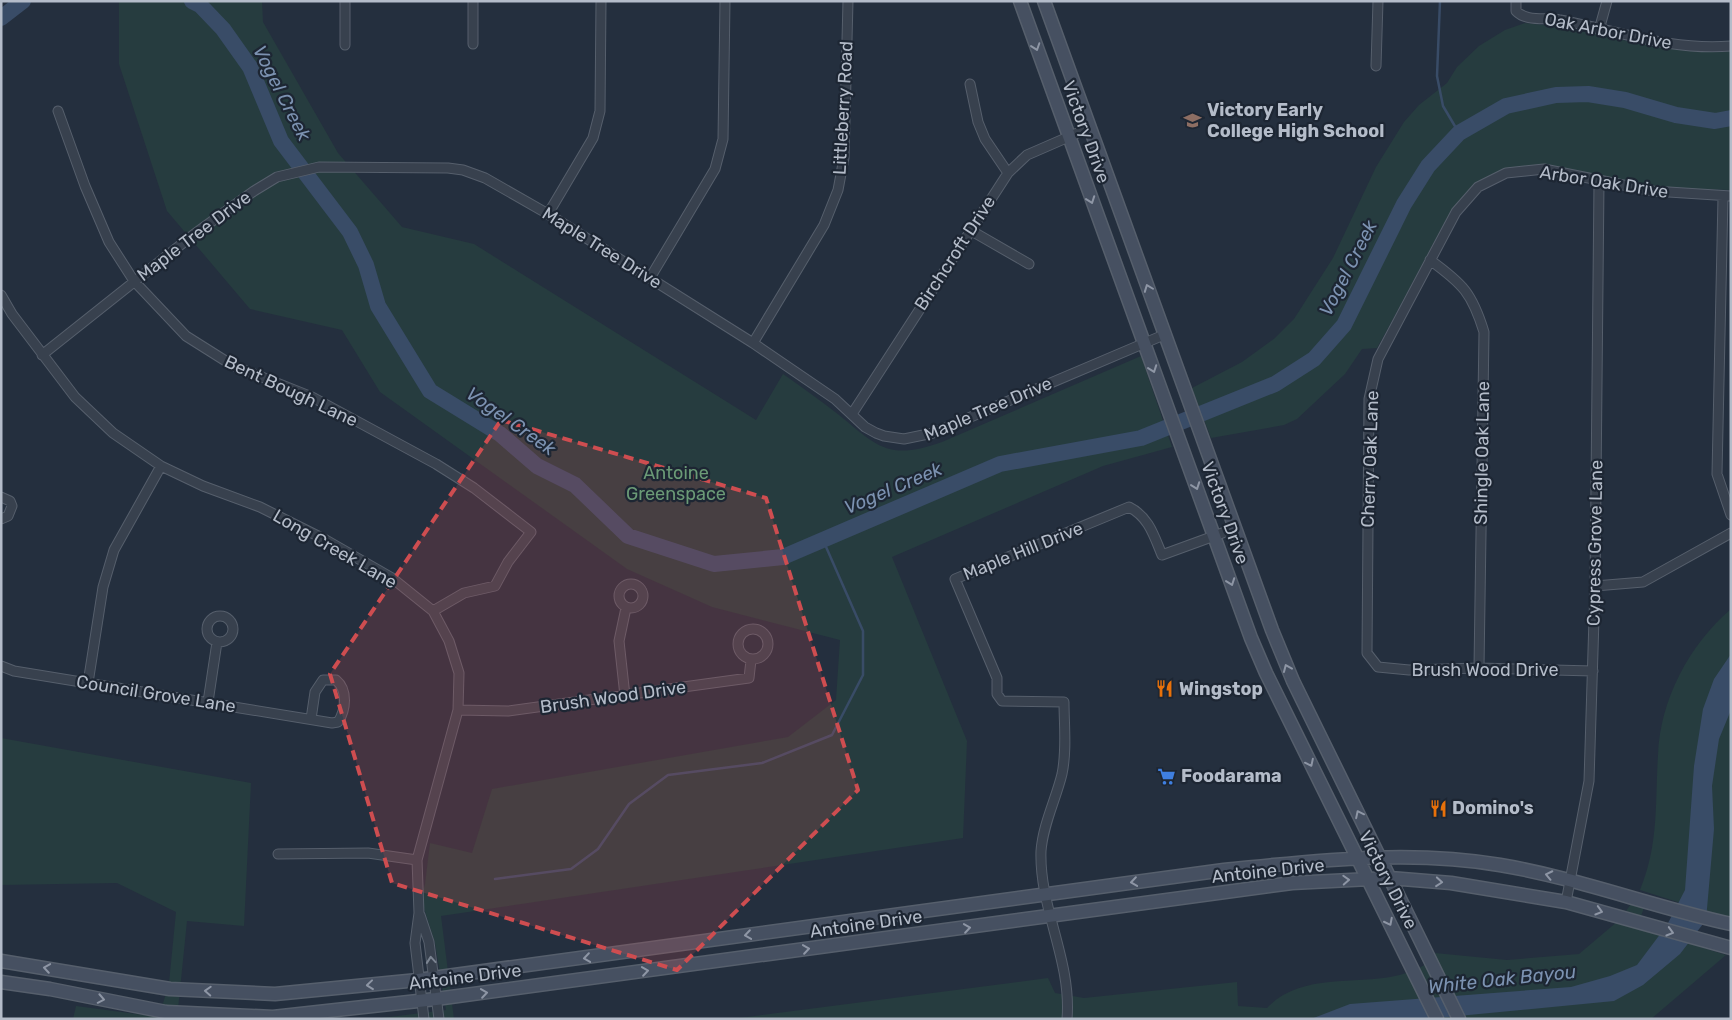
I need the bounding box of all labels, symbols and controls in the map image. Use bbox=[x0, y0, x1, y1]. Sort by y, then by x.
street label: Oak Arbor Drive bbox=[1542, 8, 1674, 54]
water label: Vogel Creek bbox=[248, 41, 316, 145]
street label: Littleberry Road bbox=[829, 41, 857, 175]
one-way arrow bbox=[1031, 42, 1041, 51]
street label: Victory Drive bbox=[1057, 78, 1115, 186]
place label: Victory Early College High School bbox=[1207, 99, 1384, 142]
school or university icon: Victory Early College High School bbox=[1183, 110, 1203, 130]
street label: Arbor Oak Drive bbox=[1538, 161, 1670, 203]
street label: Maple Tree Drive bbox=[133, 186, 255, 286]
street label: Birchcroft Drive bbox=[910, 191, 1000, 315]
one-way arrow bbox=[1085, 195, 1095, 204]
street label: Maple Tree Drive bbox=[538, 202, 666, 294]
water label: Vogel Creek bbox=[1314, 216, 1382, 320]
one-way arrow bbox=[1144, 285, 1154, 293]
street label: Bent Bough Lane bbox=[221, 350, 361, 432]
one-way arrow bbox=[1147, 364, 1157, 373]
street label: Maple Tree Drive bbox=[921, 372, 1055, 446]
street label: Shingle Oak Lane bbox=[1470, 381, 1494, 525]
water label: Vogel Creek bbox=[462, 382, 561, 460]
street label: Cherry Oak Lane bbox=[1357, 390, 1383, 528]
water label: Vogel Creek bbox=[840, 457, 946, 519]
street label: Victory Drive bbox=[1196, 459, 1254, 567]
street label: Cypress Grove Lane bbox=[1583, 460, 1607, 626]
park label: Antoine Greenspace bbox=[626, 462, 726, 505]
one-way arrow bbox=[1190, 481, 1200, 490]
street label: Long Creek Lane bbox=[269, 505, 401, 593]
street label: Maple Hill Drive bbox=[960, 517, 1086, 585]
one-way arrow bbox=[1225, 577, 1235, 586]
street label: Brush Wood Drive bbox=[1411, 659, 1559, 681]
one-way arrow bbox=[1283, 664, 1294, 673]
street label: Council Grove Lane bbox=[75, 671, 237, 717]
street label: Brush Wood Drive bbox=[539, 676, 687, 718]
place label: Wingstop bbox=[1179, 678, 1263, 700]
restaurant icon: Wingstop bbox=[1155, 679, 1175, 699]
one-way arrow bbox=[1304, 758, 1315, 767]
place label: Foodarama bbox=[1181, 765, 1282, 787]
supermarket icon: Foodarama bbox=[1157, 766, 1177, 786]
place label: Domino's bbox=[1452, 797, 1534, 819]
restaurant icon: Domino's bbox=[1428, 798, 1448, 818]
one-way arrow bbox=[1355, 810, 1365, 819]
street label: Victory Drive bbox=[1354, 827, 1422, 933]
street label: Antoine Drive bbox=[1211, 854, 1325, 888]
one-way arrow bbox=[1545, 870, 1554, 881]
one-way arrow bbox=[1342, 874, 1350, 885]
one-way arrow bbox=[1435, 876, 1443, 887]
one-way arrow bbox=[1130, 877, 1138, 887]
street label: Antoine Drive bbox=[808, 905, 924, 943]
one-way arrow bbox=[1594, 905, 1603, 916]
one-way arrow bbox=[1383, 917, 1393, 926]
one-way arrow bbox=[964, 923, 972, 934]
one-way arrow bbox=[1666, 926, 1674, 936]
one-way arrow bbox=[743, 929, 751, 940]
one-way arrow bbox=[803, 944, 811, 955]
one-way arrow bbox=[582, 952, 591, 962]
one-way arrow bbox=[426, 956, 437, 964]
street label: Antoine Drive bbox=[407, 959, 523, 995]
water label: White Oak Bayou bbox=[1427, 960, 1577, 998]
one-way arrow bbox=[43, 963, 52, 973]
one-way arrow bbox=[642, 966, 650, 977]
one-way arrow bbox=[365, 979, 373, 990]
one-way arrow bbox=[204, 986, 212, 997]
one-way arrow bbox=[480, 988, 489, 998]
one-way arrow bbox=[97, 993, 106, 1004]

